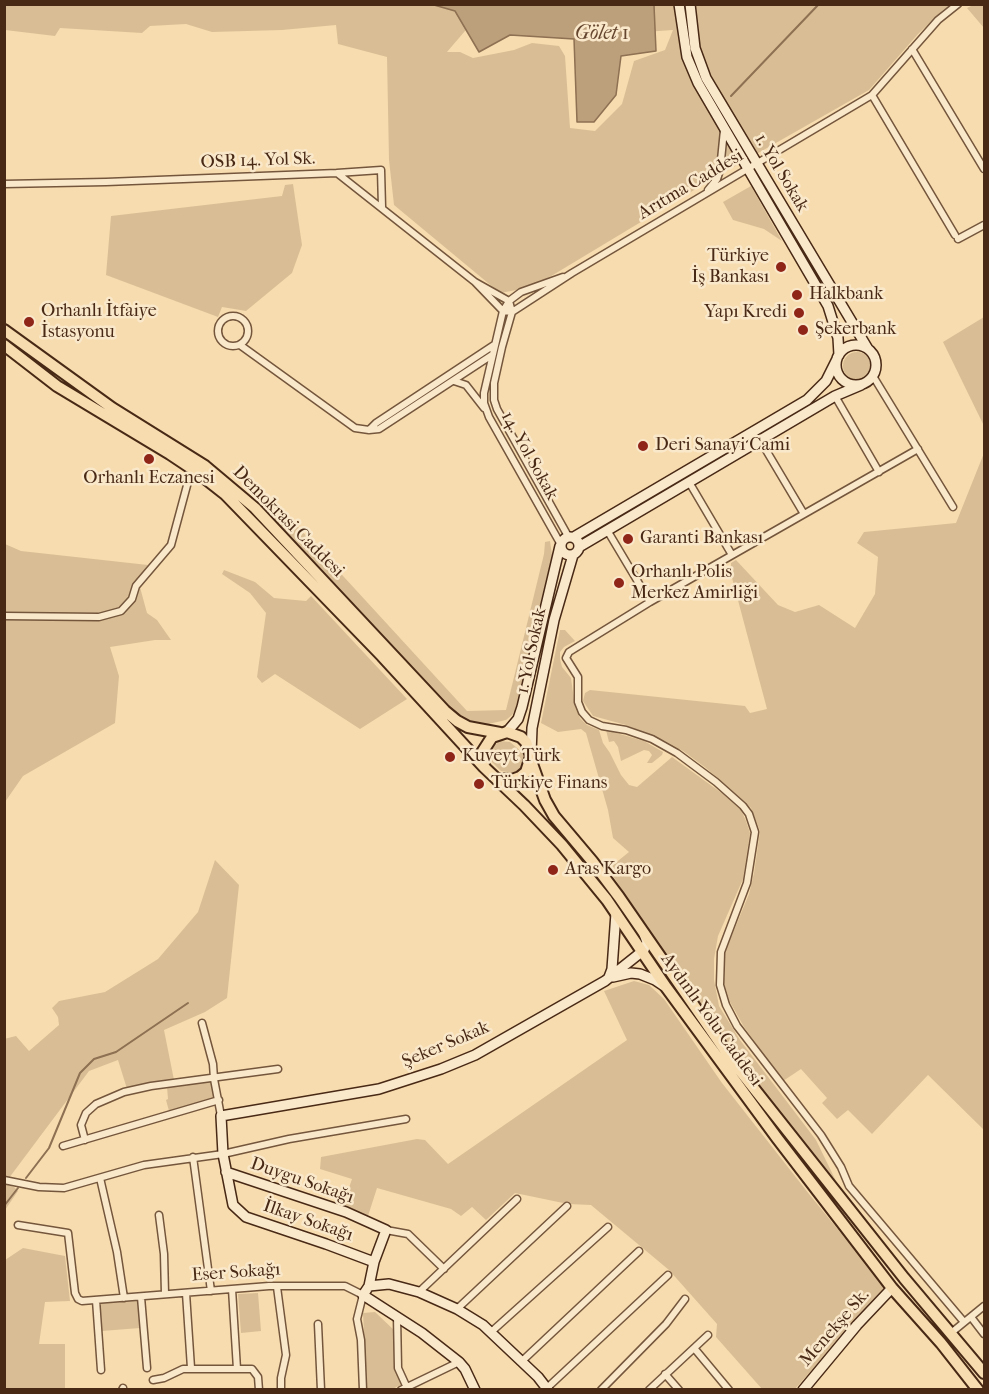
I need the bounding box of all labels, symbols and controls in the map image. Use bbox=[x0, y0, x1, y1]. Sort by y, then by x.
water label: Gölet 1 bbox=[575, 22, 629, 46]
street label: 1. Yol Sokak bbox=[749, 130, 813, 216]
street label: Arıtma Caddesi bbox=[634, 145, 748, 225]
street label: OSB 14. Yol Sk. bbox=[200, 148, 316, 174]
place label: Türkiye İş Bankası bbox=[691, 246, 769, 288]
marker: Türkiye İş Bankası bbox=[774, 260, 788, 274]
place label: Halkbank bbox=[809, 284, 883, 306]
marker: Halkbank bbox=[790, 288, 804, 302]
place label: Orhanlı İtfaiye İstasyonu bbox=[41, 301, 157, 344]
place label: Yapı Kredi bbox=[704, 302, 787, 324]
marker: Yapı Kredi bbox=[792, 306, 806, 320]
marker: Orhanlı İtfaiye İstasyonu bbox=[22, 315, 36, 329]
place label: Şekerbank bbox=[815, 319, 896, 341]
marker: Şekerbank bbox=[796, 323, 810, 337]
street label: 14. Yol Sokak bbox=[496, 408, 562, 504]
place label: Deri Sanayi Cami bbox=[655, 435, 790, 457]
marker: Deri Sanayi Cami bbox=[636, 439, 650, 453]
marker: Orhanlı Eczanesi bbox=[142, 452, 156, 466]
street label: Demokrasi Caddesi bbox=[228, 462, 348, 582]
place label: Orhanlı Eczanesi bbox=[83, 468, 215, 490]
place label: Garanti Bankası bbox=[640, 528, 763, 550]
marker: Garanti Bankası bbox=[621, 532, 635, 546]
place label: Orhanlı Polis Merkez Amirliği bbox=[631, 562, 758, 604]
marker: Orhanlı Polis Merkez Amirliği bbox=[612, 576, 626, 590]
street label: 1. Yol Sokak bbox=[512, 606, 552, 696]
place label: Kuveyt Türk bbox=[462, 746, 561, 768]
marker: Kuveyt Türk bbox=[443, 750, 457, 764]
place label: Türkiye Finans bbox=[491, 773, 607, 795]
marker: Türkiye Finans bbox=[472, 777, 486, 791]
place label: Aras Kargo bbox=[565, 859, 651, 881]
marker: Aras Kargo bbox=[546, 863, 560, 877]
street label: Aydınlı Yolu Caddesi bbox=[656, 949, 766, 1091]
street label: Şeker Sokak bbox=[399, 1017, 493, 1073]
street label: Duygu Sokağı bbox=[248, 1153, 356, 1209]
street label: İlkay Sokağı bbox=[260, 1196, 356, 1246]
street label: Eser Sokağı bbox=[191, 1259, 281, 1287]
street label: Menekşe Sk. bbox=[796, 1285, 874, 1371]

